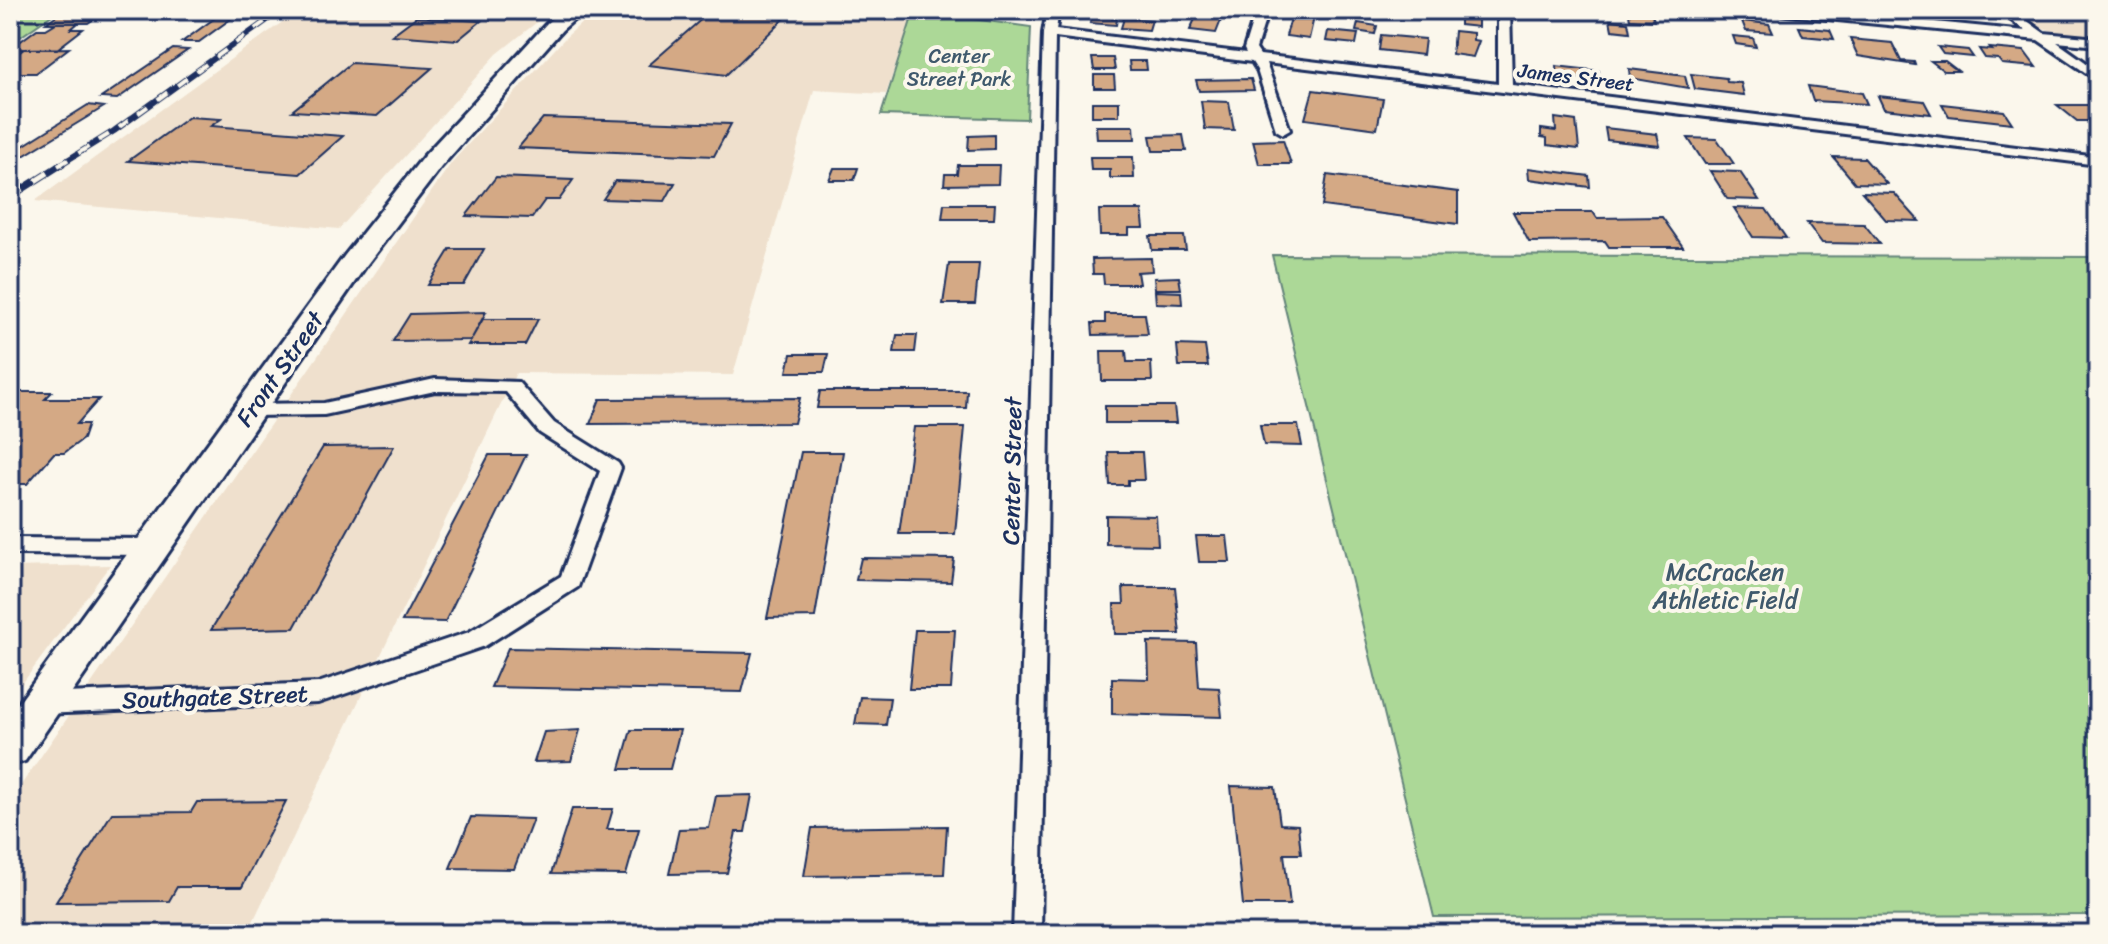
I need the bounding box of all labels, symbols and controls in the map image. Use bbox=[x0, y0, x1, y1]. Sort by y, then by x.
park label: Center Street Park bbox=[907, 39, 1012, 97]
street label: James Street bbox=[1515, 53, 1636, 102]
street label: Front Street bbox=[224, 301, 336, 436]
street label: Center Street bbox=[990, 395, 1034, 545]
park label: McCracken Athletic Field bbox=[1652, 551, 1800, 621]
street label: Southgate Street bbox=[121, 673, 309, 721]

